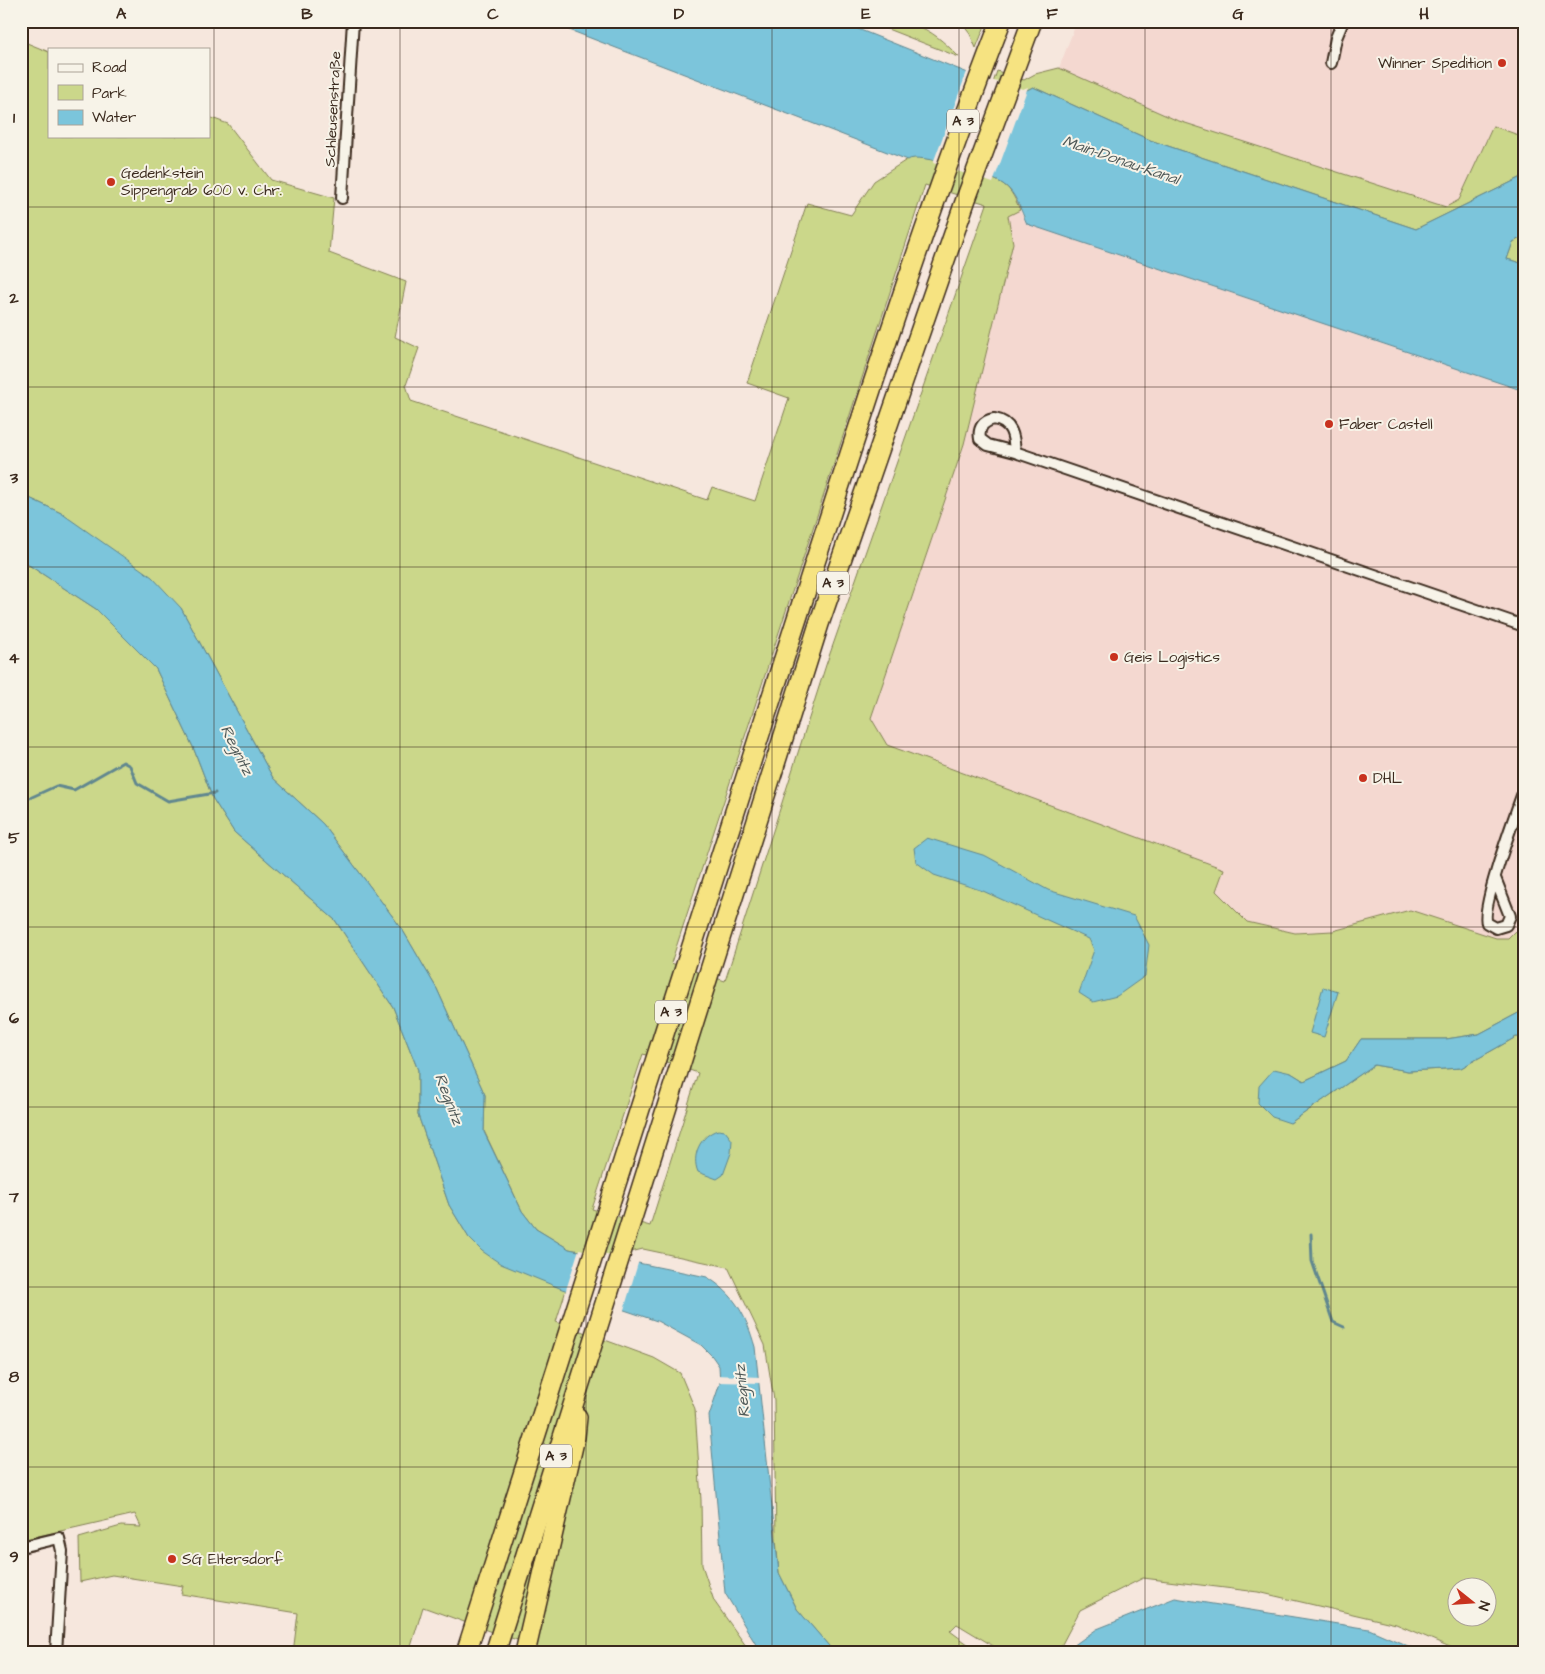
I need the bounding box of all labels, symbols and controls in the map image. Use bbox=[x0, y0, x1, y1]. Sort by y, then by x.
text: A bbox=[116, 3, 127, 25]
text: B bbox=[301, 3, 313, 25]
text: C bbox=[487, 3, 499, 25]
text: D bbox=[674, 3, 685, 25]
text: E bbox=[861, 3, 871, 25]
text: F bbox=[1046, 3, 1058, 25]
text: G bbox=[1232, 3, 1244, 25]
text: H bbox=[1419, 3, 1429, 25]
legend bbox=[48, 48, 210, 138]
street label: Schleusenstraße bbox=[319, 50, 347, 168]
place label: Winner Spedition bbox=[1378, 53, 1492, 74]
text: Road bbox=[92, 57, 127, 78]
marker: Winner Spedition bbox=[1496, 57, 1508, 69]
text: Park bbox=[92, 83, 127, 104]
text: 1 bbox=[13, 107, 16, 129]
text: Water bbox=[92, 107, 136, 128]
road number: A 3 bbox=[947, 110, 979, 132]
water label: Main-Donau-Kanal bbox=[1060, 130, 1185, 191]
place label: Gedenkstein Sippengrab 600 v. Chr. bbox=[121, 163, 282, 202]
marker: Gedenkstein Sippengrab 600 v. Chr. bbox=[105, 176, 117, 188]
text: 2 bbox=[8, 287, 19, 309]
place label: Faber Castell bbox=[1339, 414, 1433, 435]
marker: Faber Castell bbox=[1323, 418, 1335, 430]
text: 3 bbox=[9, 467, 19, 489]
road number: A 3 bbox=[817, 572, 849, 594]
text: 4 bbox=[9, 647, 20, 669]
place label: Geis Logistics bbox=[1124, 647, 1220, 669]
marker: Geis Logistics bbox=[1108, 651, 1120, 663]
water label: Regnitz bbox=[214, 721, 259, 780]
place label: DHL bbox=[1373, 768, 1403, 789]
marker: DHL bbox=[1357, 772, 1369, 784]
text: 5 bbox=[8, 827, 20, 849]
road number: A 3 bbox=[655, 1000, 687, 1024]
text: 6 bbox=[9, 1007, 19, 1029]
water label: Regnitz bbox=[428, 1070, 469, 1129]
text: 7 bbox=[8, 1186, 19, 1208]
water label: Regnitz bbox=[729, 1362, 756, 1418]
text: 8 bbox=[9, 1366, 20, 1388]
road number: A 3 bbox=[540, 1444, 572, 1468]
text: 9 bbox=[9, 1546, 19, 1568]
place label: SG Eltersdorf bbox=[182, 1549, 283, 1570]
marker: SG Eltersdorf bbox=[166, 1553, 178, 1565]
north arrow bbox=[1448, 1576, 1498, 1626]
text: N bbox=[1473, 1598, 1494, 1613]

